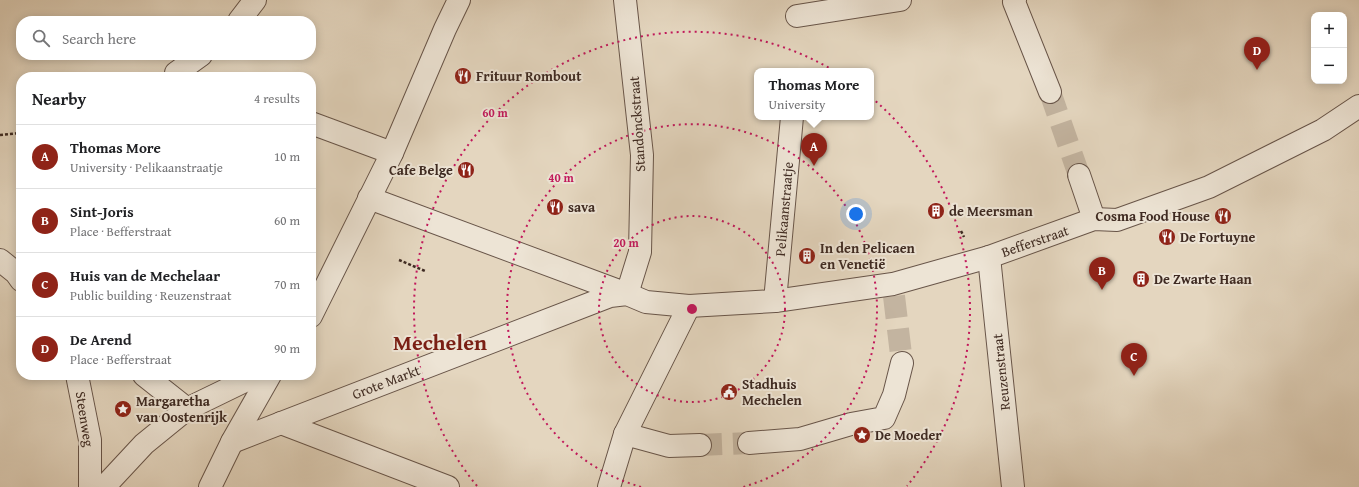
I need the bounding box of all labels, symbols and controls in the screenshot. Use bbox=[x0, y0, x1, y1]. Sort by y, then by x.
map controls bbox=[1311, 12, 1347, 84]
button: + bbox=[1311, 12, 1347, 48]
search box bbox=[16, 16, 316, 60]
icon: search bbox=[30, 27, 52, 49]
text: Search here bbox=[62, 28, 136, 49]
pin: D bbox=[1244, 37, 1270, 70]
button: − bbox=[1311, 48, 1347, 84]
restaurant icon: Frituur Rombout bbox=[453, 66, 473, 86]
place label: Frituur Rombout bbox=[476, 66, 582, 86]
popup bbox=[754, 68, 874, 120]
text: Thomas More bbox=[769, 74, 859, 95]
street label: Standonckstraat bbox=[624, 75, 650, 173]
text: Nearby bbox=[32, 86, 86, 111]
text: 4 results bbox=[254, 89, 300, 108]
text: University bbox=[769, 95, 826, 114]
text: 60 m bbox=[482, 104, 508, 121]
pin: A bbox=[801, 133, 827, 166]
text: Thomas More bbox=[70, 137, 161, 158]
text: A bbox=[41, 147, 49, 166]
text: 10 m bbox=[274, 147, 300, 166]
text: University · Pelikaanstraatje bbox=[70, 158, 223, 177]
place label: Cafe Belge bbox=[389, 160, 453, 180]
restaurant icon: Cafe Belge bbox=[456, 160, 476, 180]
street label: Pelikaanstraatje bbox=[770, 160, 798, 257]
text: 40 m bbox=[548, 169, 574, 186]
restaurant icon: sava bbox=[545, 197, 565, 217]
place label: sava bbox=[568, 197, 596, 217]
text: Sint-Joris bbox=[70, 201, 134, 222]
building icon: de Meersman bbox=[926, 201, 946, 221]
place label: de Meersman bbox=[949, 201, 1033, 221]
your location bbox=[846, 204, 866, 224]
place label: Cosma Food House bbox=[1096, 206, 1210, 226]
restaurant icon: Cosma Food House bbox=[1213, 206, 1233, 226]
text: B bbox=[41, 211, 49, 230]
text: 60 m bbox=[274, 211, 300, 230]
street label: Befferstraat bbox=[999, 220, 1071, 262]
text: Place · Befferstraat bbox=[70, 222, 172, 241]
restaurant icon: De Fortuyne bbox=[1157, 227, 1177, 247]
place label: De Fortuyne bbox=[1180, 227, 1255, 247]
text: 20 m bbox=[613, 234, 639, 251]
place label: In den Pelicaen en Venetië bbox=[820, 238, 916, 274]
building icon: In den Pelicaen en Venetië bbox=[797, 246, 817, 266]
pin: B bbox=[1089, 257, 1115, 290]
text: Huis van de Mechelaar bbox=[70, 265, 220, 286]
building icon: De Zwarte Haan bbox=[1131, 269, 1151, 289]
place label: De Zwarte Haan bbox=[1154, 269, 1253, 289]
text: C bbox=[41, 275, 49, 294]
text: 70 m bbox=[274, 275, 300, 294]
text: Public building · Reuzenstraat bbox=[70, 286, 232, 305]
centre of rings bbox=[685, 302, 699, 316]
district label: Mechelen bbox=[393, 326, 487, 358]
text: De Arend bbox=[70, 329, 132, 350]
street label: Reuzenstraat bbox=[987, 333, 1015, 411]
text: D bbox=[41, 339, 49, 358]
text: 90 m bbox=[274, 339, 300, 358]
pin: C bbox=[1121, 343, 1147, 376]
text: Place · Befferstraat bbox=[70, 350, 172, 369]
street label: Grote Markt bbox=[349, 360, 423, 404]
place label: Stadhuis Mechelen bbox=[742, 374, 803, 410]
public building icon: Stadhuis Mechelen bbox=[719, 382, 739, 402]
street label: Steenweg bbox=[71, 390, 99, 448]
place label: Margaretha van Oostenrijk bbox=[136, 391, 228, 427]
place icon: Margaretha van Oostenrijk bbox=[113, 399, 133, 419]
place icon: De Moeder bbox=[852, 425, 872, 445]
place label: De Moeder bbox=[875, 425, 942, 445]

